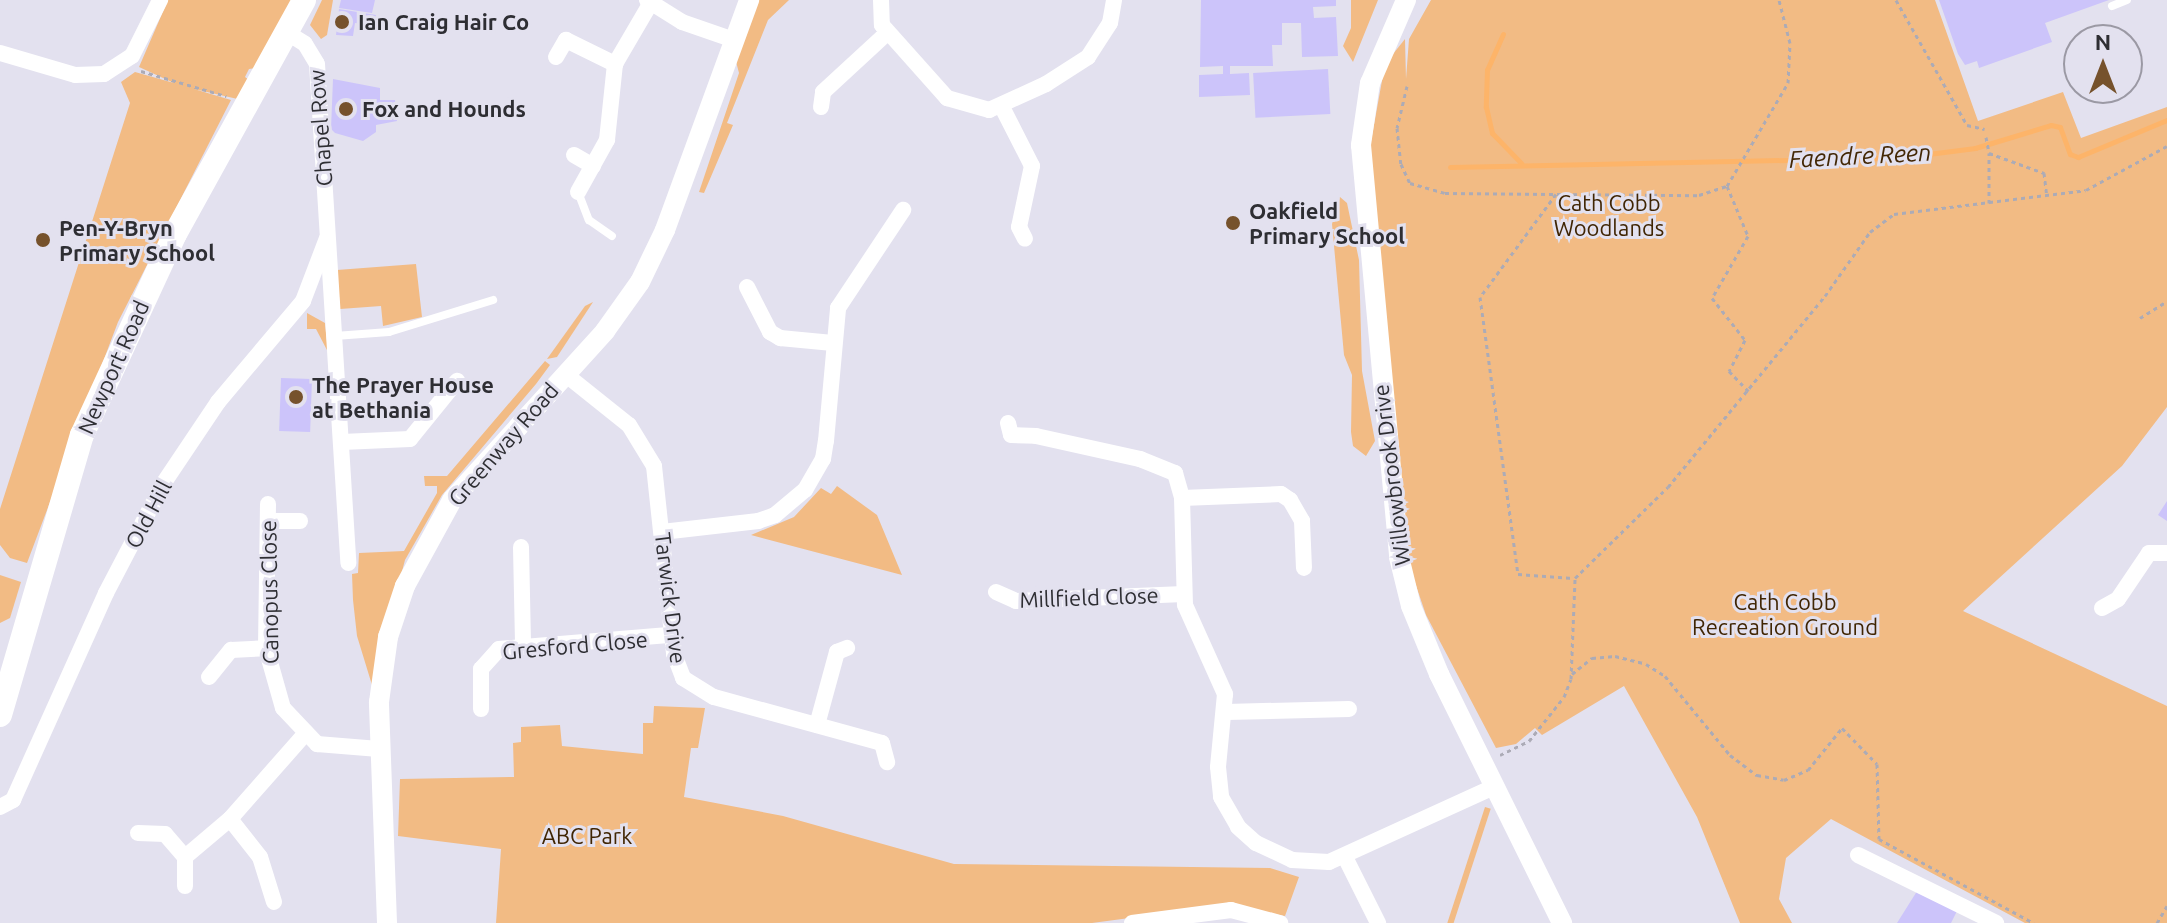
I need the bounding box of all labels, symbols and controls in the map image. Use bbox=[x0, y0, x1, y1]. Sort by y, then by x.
place label: Ian Craig Hair Co bbox=[358, 9, 529, 35]
marker: Ian Craig Hair Co bbox=[333, 13, 351, 31]
north arrow bbox=[2063, 24, 2143, 104]
text: N bbox=[2095, 29, 2111, 54]
street label: Chapel Row bbox=[303, 69, 337, 187]
place label: Fox and Hounds bbox=[362, 96, 526, 122]
marker: Fox and Hounds bbox=[337, 100, 355, 118]
water label: Faendre Reen bbox=[1788, 138, 1932, 174]
park label: Cath Cobb Woodlands bbox=[1554, 189, 1664, 240]
place label: Oakfield Primary School bbox=[1249, 197, 1405, 248]
place label: Pen-Y-Bryn Primary School bbox=[59, 214, 215, 266]
marker: Oakfield Primary School bbox=[1224, 214, 1242, 232]
marker: Pen-Y-Bryn Primary School bbox=[34, 231, 52, 249]
street label: Newport Road bbox=[72, 296, 154, 438]
place label: The Prayer House at Bethania bbox=[312, 371, 494, 422]
street label: Greenway Road bbox=[442, 377, 564, 511]
street label: Willowbrook Drive bbox=[1367, 383, 1415, 567]
marker: The Prayer House at Bethania bbox=[287, 388, 305, 406]
street label: Old Hill bbox=[119, 476, 177, 552]
street label: Canopus Close bbox=[255, 520, 283, 664]
street label: Tarwick Drive bbox=[650, 531, 692, 665]
street label: Millfield Close bbox=[1019, 581, 1159, 613]
park label: Cath Cobb Recreation Ground bbox=[1692, 588, 1878, 640]
street label: Gresford Close bbox=[501, 625, 649, 665]
park label: ABC Park bbox=[542, 823, 632, 849]

